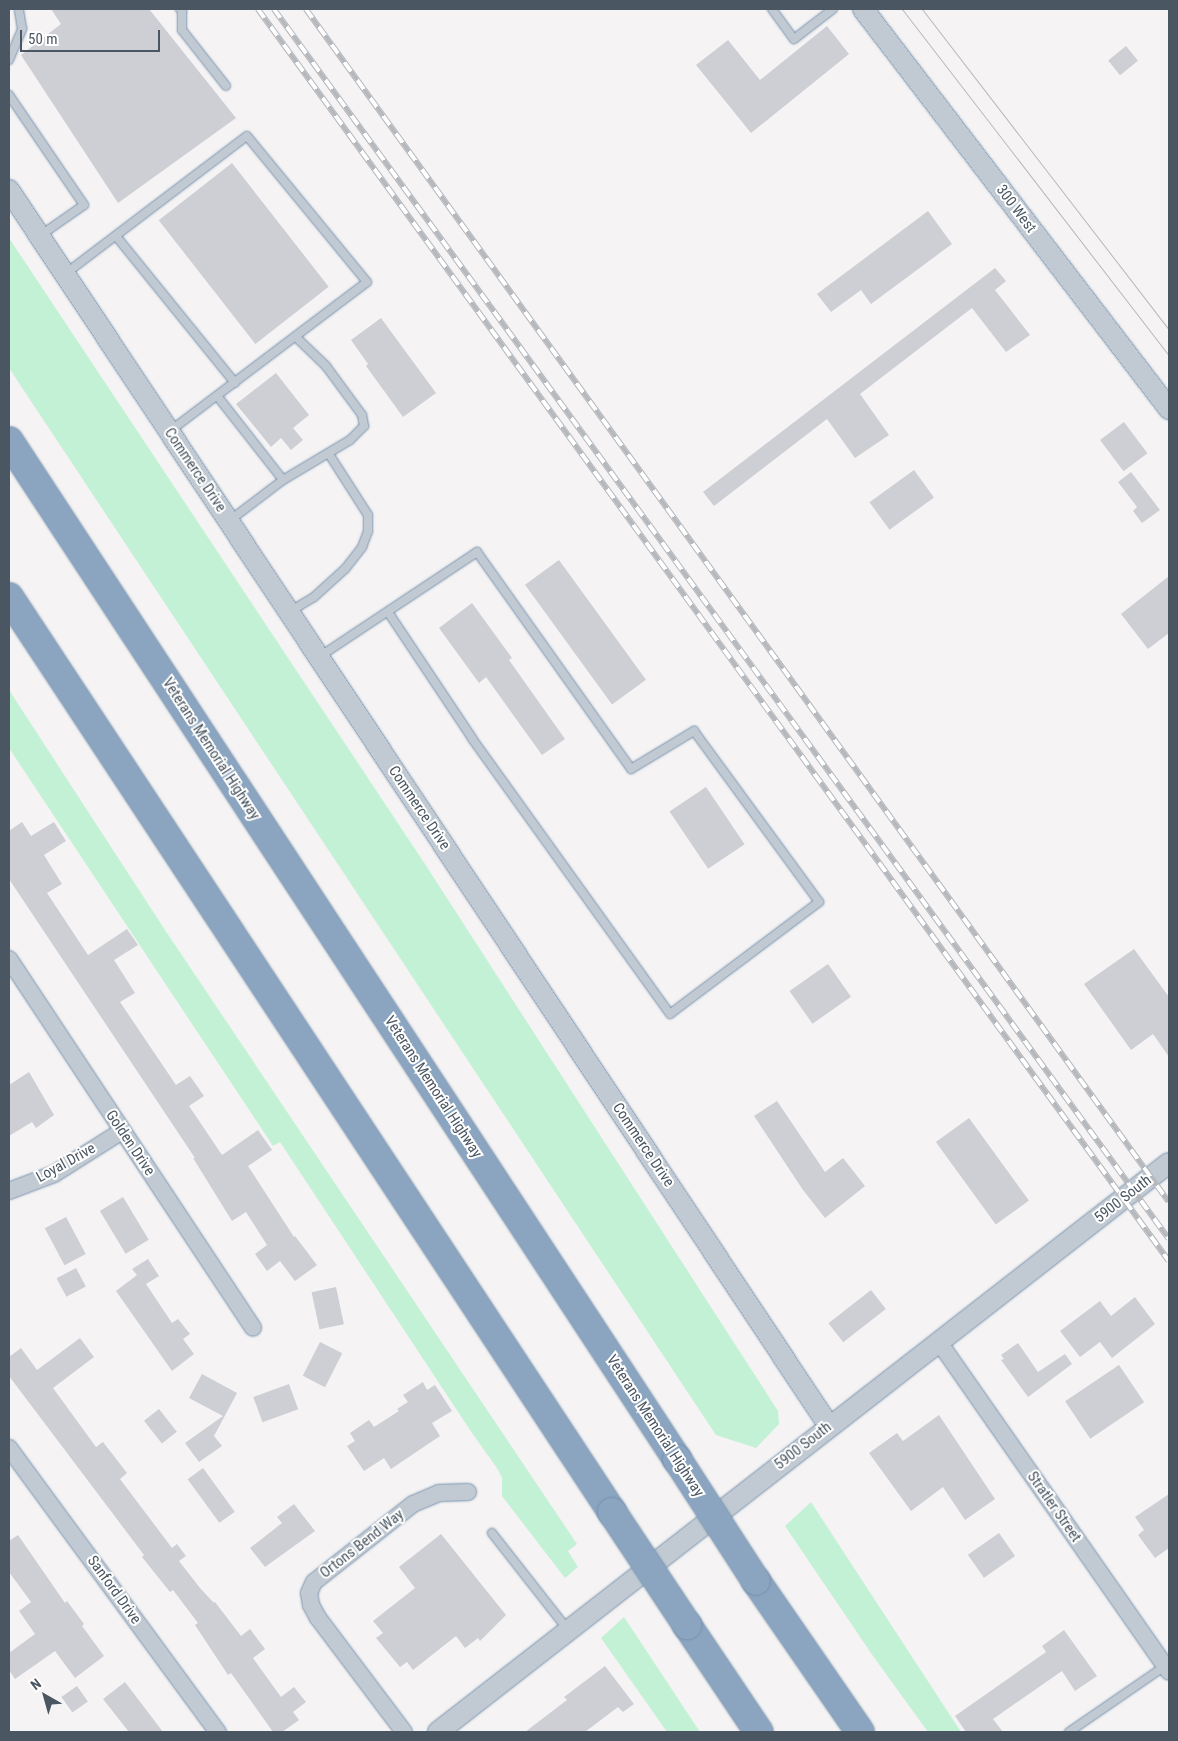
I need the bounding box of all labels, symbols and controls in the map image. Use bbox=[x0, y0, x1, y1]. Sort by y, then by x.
scale bar bbox=[22, 20, 162, 52]
text: 50 m bbox=[28, 30, 58, 48]
street label: 300 West bbox=[992, 182, 1040, 236]
street label: Commerce Drive bbox=[160, 425, 230, 515]
street label: Veterans Memorial Highway bbox=[158, 675, 264, 823]
street label: Commerce Drive bbox=[384, 763, 454, 853]
street label: Veterans Memorial Highway bbox=[380, 1013, 486, 1161]
street label: Commerce Drive bbox=[608, 1100, 678, 1190]
street label: Golden Drive bbox=[102, 1107, 158, 1179]
street label: Loyal Drive bbox=[33, 1139, 99, 1187]
street label: 5900 South bbox=[1091, 1171, 1155, 1227]
street label: Veterans Memorial Highway bbox=[602, 1352, 708, 1500]
street label: 5900 South bbox=[771, 1418, 835, 1474]
street label: Stratler Street bbox=[1023, 1468, 1085, 1546]
street label: Ortons Bend Way bbox=[317, 1506, 407, 1582]
street label: Sanford Drive bbox=[83, 1552, 145, 1628]
north arrow bbox=[20, 1671, 70, 1721]
text: N bbox=[27, 1675, 44, 1693]

